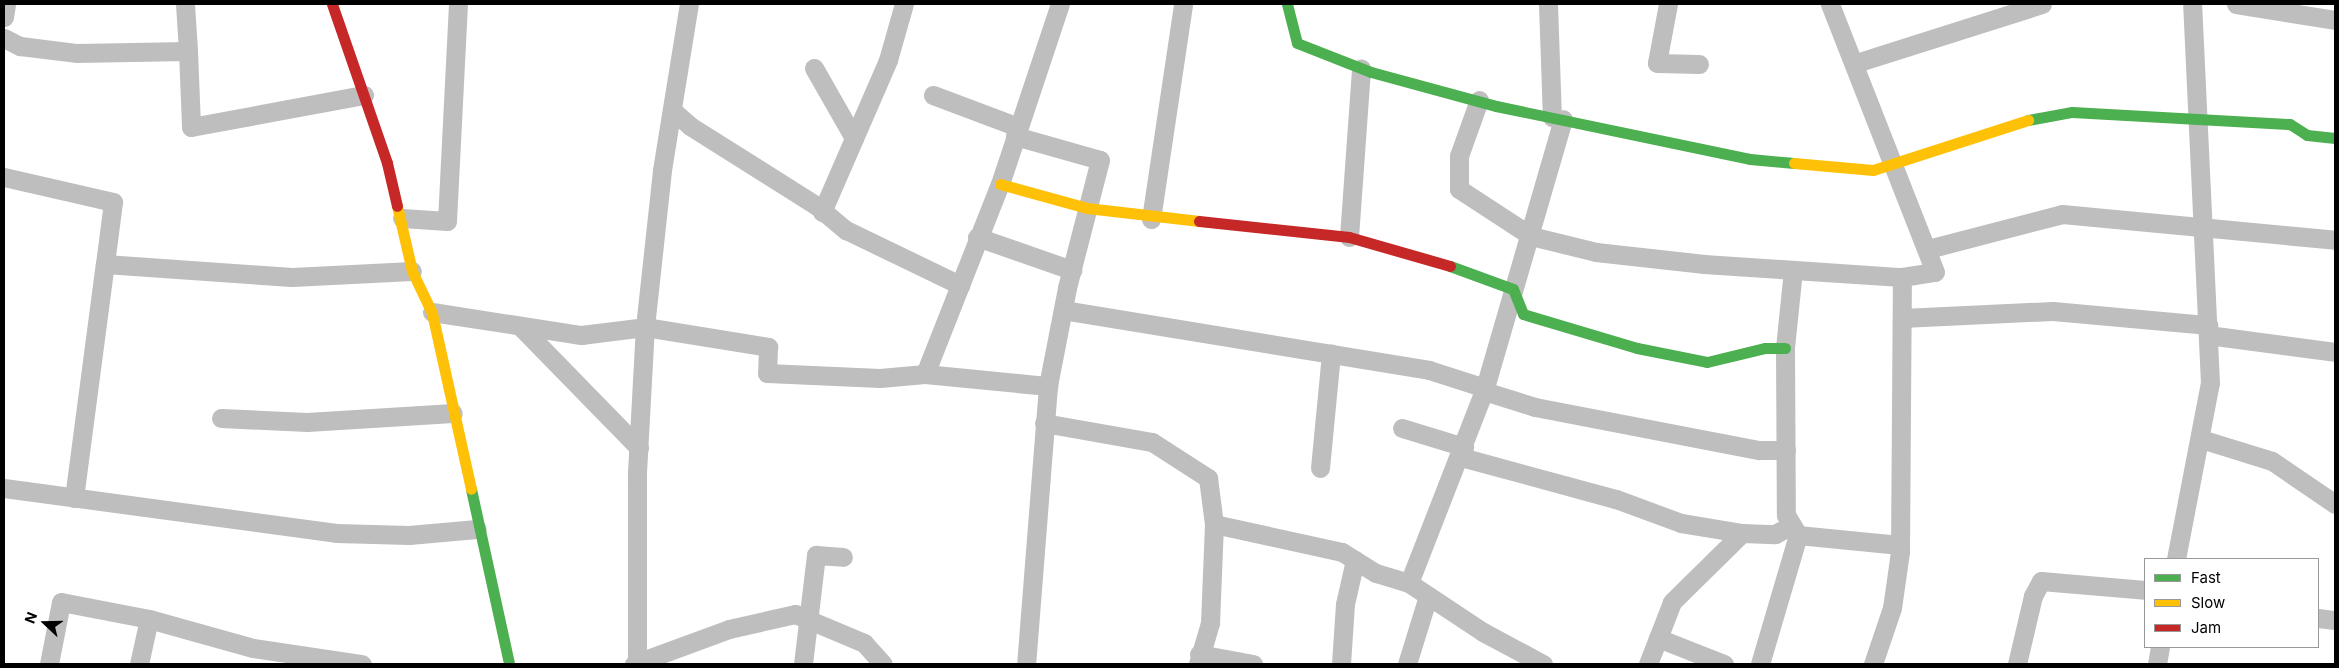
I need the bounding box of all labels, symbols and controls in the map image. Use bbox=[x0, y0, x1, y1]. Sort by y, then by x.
legend bbox=[2144, 558, 2319, 648]
text: Fast bbox=[2191, 568, 2221, 587]
text: Slow bbox=[2191, 593, 2225, 612]
north arrow bbox=[20, 598, 70, 648]
text: N bbox=[21, 609, 40, 625]
text: Jam bbox=[2191, 618, 2221, 637]

